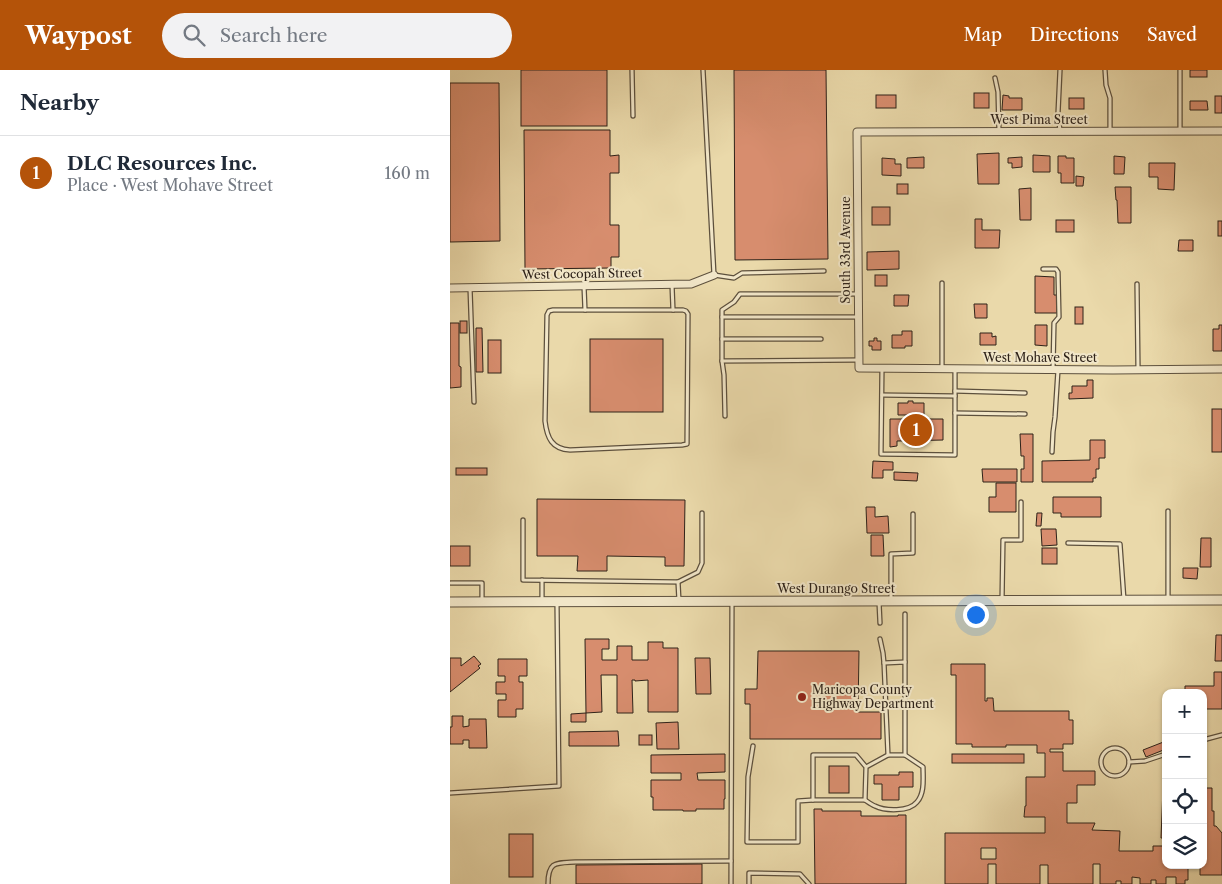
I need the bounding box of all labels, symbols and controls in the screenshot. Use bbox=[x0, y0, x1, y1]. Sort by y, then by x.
search box bbox=[162, 13, 512, 58]
text: Waypost bbox=[25, 21, 132, 50]
icon: search bbox=[180, 21, 208, 49]
text: Search here bbox=[220, 24, 327, 47]
text: Map bbox=[963, 24, 1002, 46]
text: Directions bbox=[1030, 24, 1119, 46]
text: Saved bbox=[1147, 24, 1197, 46]
text: Nearby bbox=[20, 90, 99, 115]
street label: West Pima Street bbox=[989, 112, 1089, 127]
text: DLC Resources Inc. bbox=[67, 152, 257, 175]
text: 1 bbox=[32, 163, 40, 183]
text: 160 m bbox=[385, 163, 430, 183]
text: Place · West Mohave Street bbox=[67, 175, 273, 195]
street label: South 33rd Avenue bbox=[838, 196, 853, 304]
street label: West Cocopah Street bbox=[521, 265, 643, 282]
street label: West Mohave Street bbox=[982, 350, 1098, 365]
pin: 1 bbox=[900, 411, 932, 449]
street label: West Durango Street bbox=[776, 581, 896, 596]
your location bbox=[963, 602, 989, 628]
place label: Maricopa County Highway Department bbox=[812, 682, 934, 711]
map controls bbox=[1162, 689, 1207, 869]
button: + bbox=[1162, 689, 1207, 734]
marker: Maricopa County Highway Department bbox=[796, 691, 808, 703]
button: − bbox=[1162, 734, 1207, 779]
button: locate bbox=[1162, 779, 1207, 824]
button: layers bbox=[1162, 824, 1207, 869]

